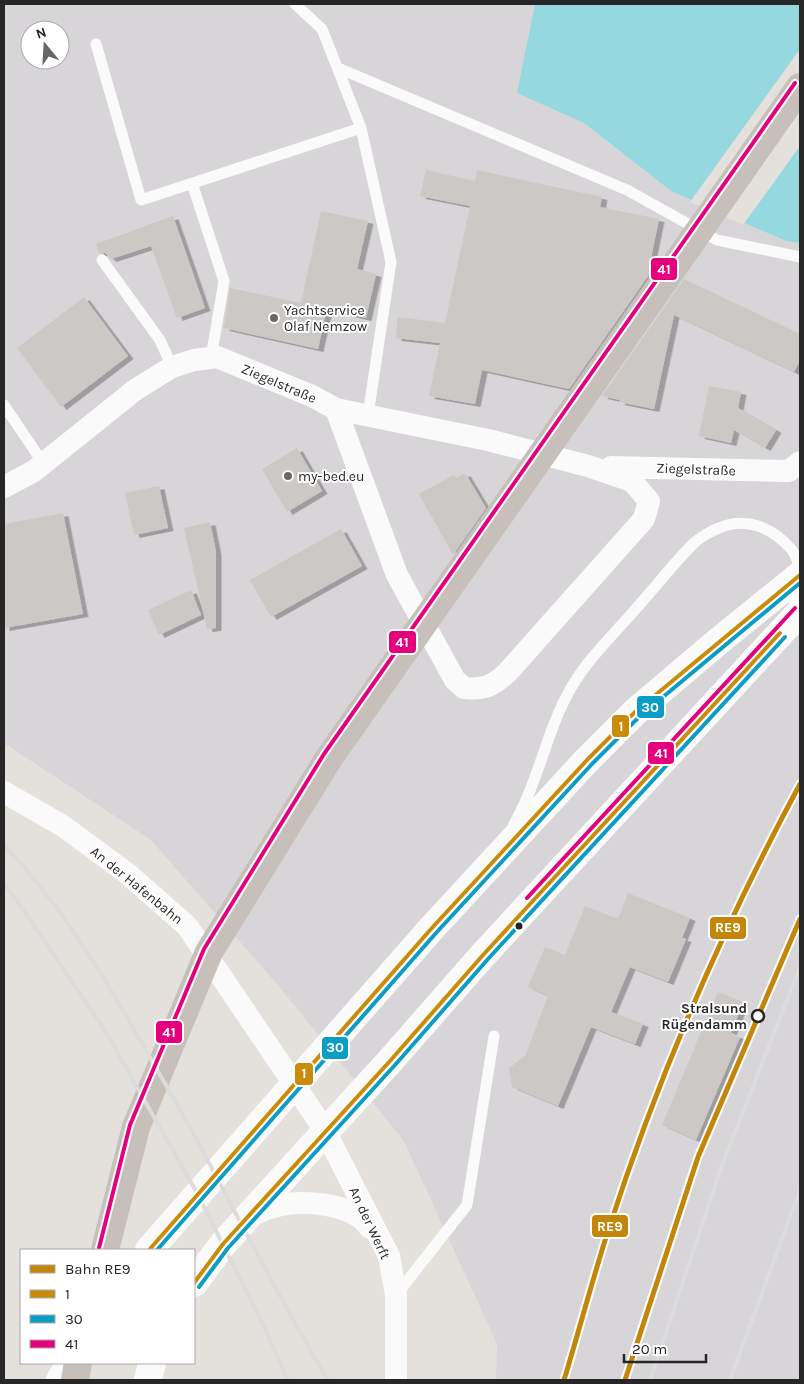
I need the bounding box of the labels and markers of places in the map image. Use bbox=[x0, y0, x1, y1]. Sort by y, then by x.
place label: Yachtservice Olaf Nemzow bbox=[284, 302, 367, 335]
marker: Yachtservice Olaf Nemzow bbox=[268, 312, 280, 324]
place label: my-bed.eu bbox=[298, 468, 364, 485]
marker: my-bed.eu bbox=[282, 470, 294, 482]
unlabelled marker bbox=[514, 921, 524, 931]
place label: Stralsund Rügendamm bbox=[662, 1000, 747, 1033]
marker: Stralsund Rügendamm bbox=[751, 1009, 765, 1023]

